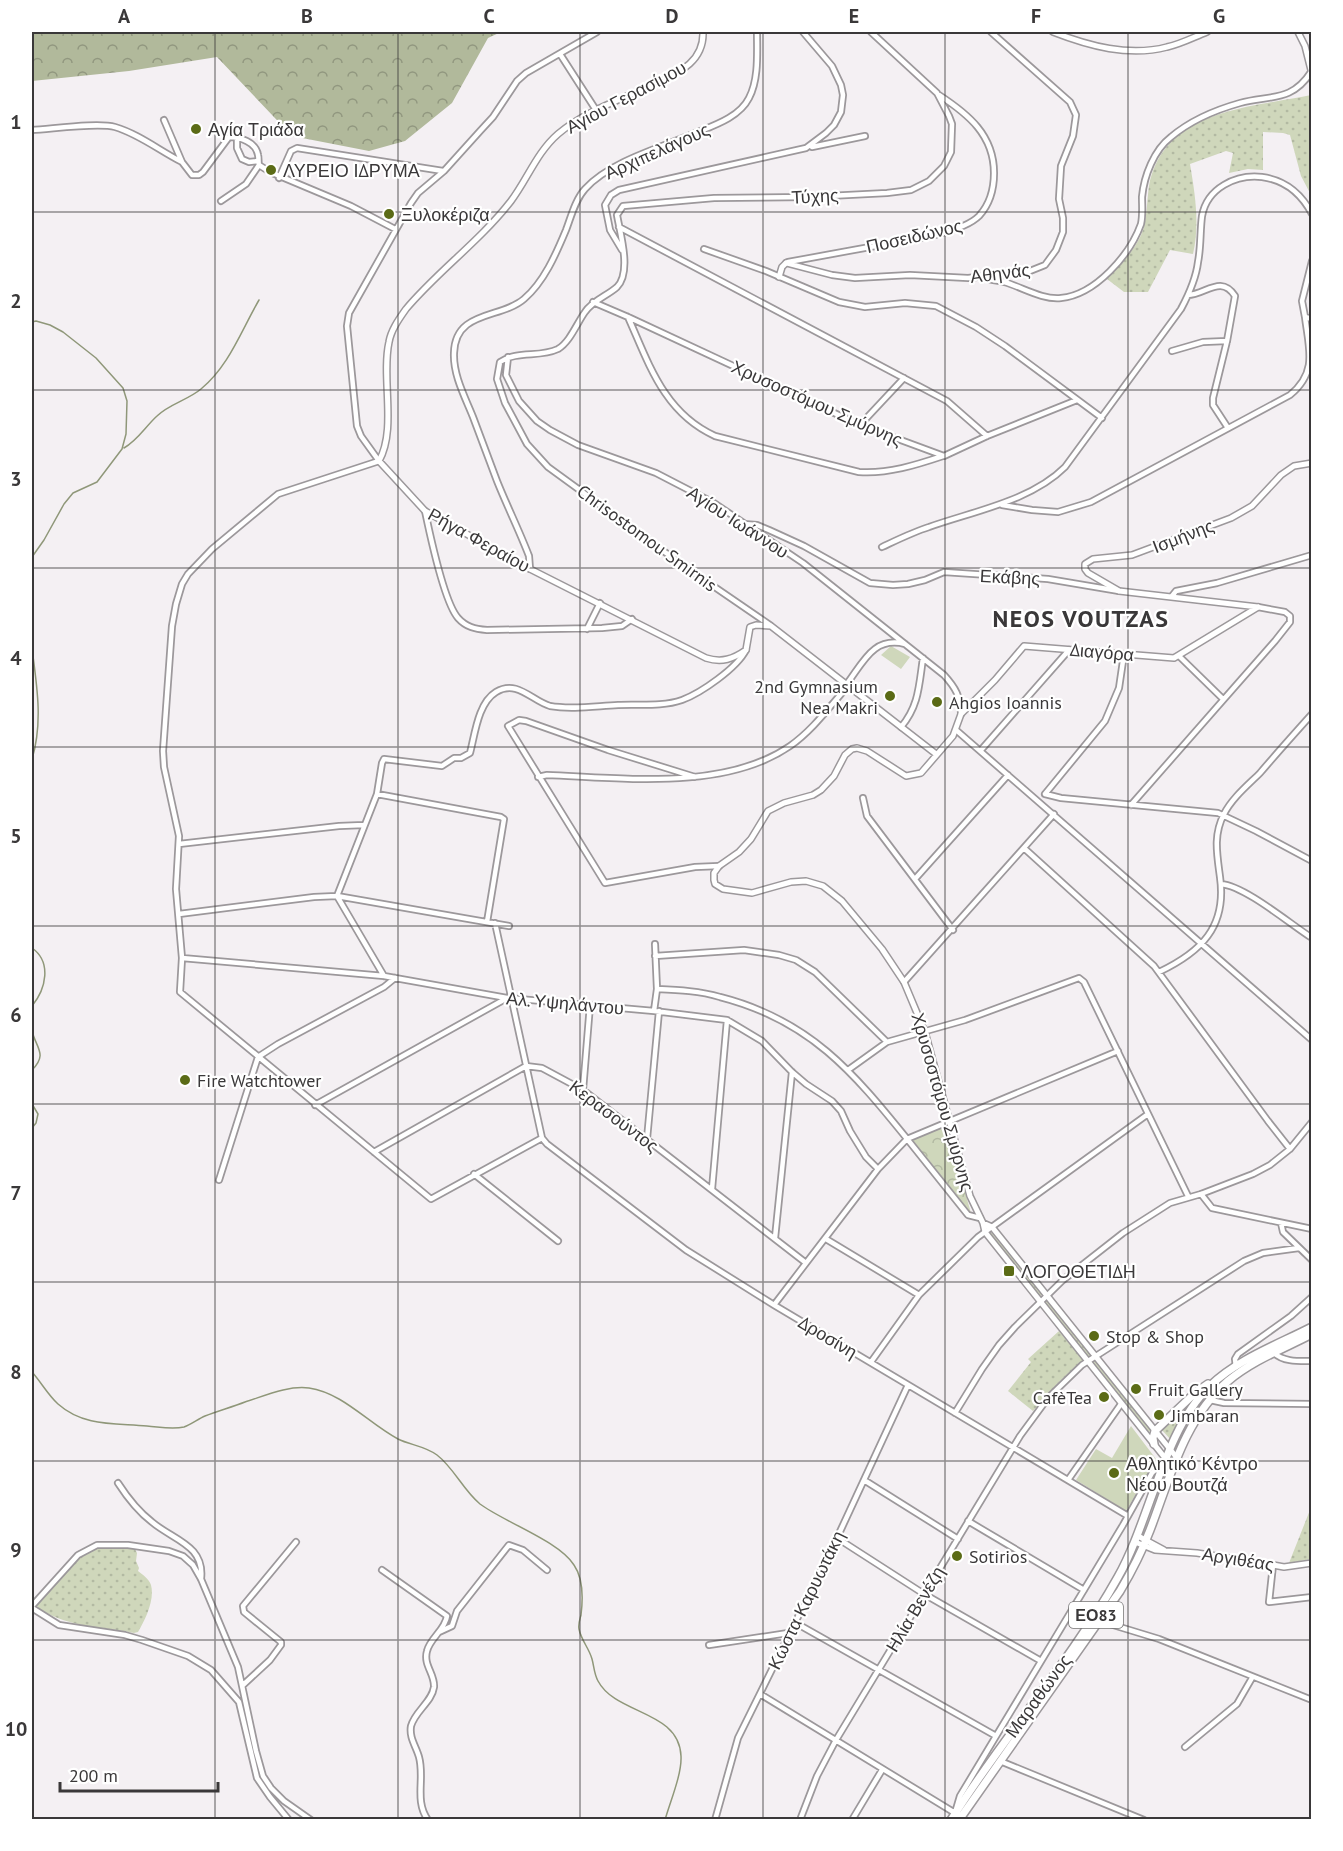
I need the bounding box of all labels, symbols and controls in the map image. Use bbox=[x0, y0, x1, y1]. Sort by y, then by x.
text: A bbox=[118, 3, 131, 29]
text: B bbox=[301, 3, 313, 29]
text: C bbox=[483, 3, 495, 29]
text: D bbox=[666, 3, 679, 29]
text: E bbox=[849, 3, 859, 29]
text: F bbox=[1031, 3, 1041, 29]
text: G bbox=[1213, 3, 1225, 29]
street label: Αγίου Γερασίμου bbox=[562, 56, 690, 138]
text: 1 bbox=[10, 109, 22, 135]
place label: Αγία Τριάδα bbox=[208, 118, 304, 141]
street label: Αρχιπελάγους bbox=[601, 118, 713, 184]
marker: Αγία Τριάδα bbox=[189, 122, 203, 136]
place label: ΛΥΡΕΙΟ ΙΔΡΥΜΑ bbox=[283, 159, 420, 182]
marker: ΛΥΡΕΙΟ ΙΔΡΥΜΑ bbox=[264, 163, 278, 177]
street label: Τύχης bbox=[791, 183, 840, 209]
place label: Ξυλοκέριζα bbox=[401, 203, 490, 226]
marker: Ξυλοκέριζα bbox=[382, 207, 396, 221]
street label: Ποσειδώνος bbox=[864, 214, 965, 258]
street label: Αθηνάς bbox=[969, 258, 1032, 288]
text: 2 bbox=[10, 288, 22, 314]
street label: Χρυσοστόμου Σμύρνης bbox=[728, 355, 906, 451]
text: 3 bbox=[10, 466, 22, 492]
street label: Chrisostomou Smirnis bbox=[572, 479, 722, 597]
street label: Αγίου Ιωάννου bbox=[683, 481, 793, 563]
street label: Ρήγα Φεραίου bbox=[424, 503, 534, 577]
street label: Ισμήνης bbox=[1149, 514, 1217, 558]
street label: Εκάβης bbox=[979, 564, 1041, 590]
district label: NEOS VOUTZAS bbox=[992, 603, 1170, 634]
street label: Διαγόρα bbox=[1069, 638, 1135, 666]
text: 4 bbox=[10, 645, 22, 671]
place label: 2nd Gymnasium Nea Makri bbox=[754, 675, 878, 719]
marker: 2nd Gymnasium Nea Makri bbox=[883, 689, 897, 703]
place label: Ahgios Ioannis bbox=[949, 691, 1062, 714]
marker: Ahgios Ioannis bbox=[930, 695, 944, 709]
text: 5 bbox=[10, 823, 22, 849]
street label: Αλ. Υψηλάντου bbox=[505, 986, 625, 1020]
text: 6 bbox=[10, 1002, 22, 1028]
street label: Χρυσοστόμου Σμύρνης bbox=[906, 1010, 980, 1194]
place label: Fire Watchtower bbox=[197, 1069, 321, 1092]
marker: Fire Watchtower bbox=[178, 1073, 192, 1087]
street label: Κερασούντος bbox=[565, 1075, 664, 1157]
text: 7 bbox=[10, 1180, 22, 1206]
place label: ΛΟΓΟΘΕΤΙΔΗ bbox=[1021, 1260, 1136, 1283]
marker: ΛΟΓΟΘΕΤΙΔΗ bbox=[1002, 1264, 1016, 1278]
street label: Δροσίνη bbox=[794, 1311, 862, 1363]
place label: Stop & Shop bbox=[1106, 1325, 1204, 1348]
marker: Stop & Shop bbox=[1087, 1329, 1101, 1343]
text: 8 bbox=[10, 1359, 22, 1385]
place label: Fruit Gallery bbox=[1148, 1378, 1244, 1401]
marker: Fruit Gallery bbox=[1129, 1382, 1143, 1396]
place label: CafèTea bbox=[1033, 1386, 1092, 1409]
marker: CafèTea bbox=[1097, 1390, 1111, 1404]
place label: Jimbaran bbox=[1170, 1404, 1239, 1427]
marker: Jimbaran bbox=[1152, 1408, 1166, 1422]
place label: Αθλητικό Κέντρο Νέου Βουτζά bbox=[1126, 1452, 1258, 1496]
marker: Αθλητικό Κέντρο Νέου Βουτζά bbox=[1107, 1466, 1121, 1480]
street label: Κώστα Καρυωτάκη bbox=[762, 1527, 850, 1673]
text: 9 bbox=[10, 1537, 22, 1563]
street label: Αργιθέας bbox=[1200, 1542, 1276, 1576]
place label: Sotirios bbox=[969, 1545, 1027, 1568]
marker: Sotirios bbox=[950, 1549, 964, 1563]
street label: Ηλία Βενέζη bbox=[880, 1562, 950, 1656]
road number: ΕΟ83 bbox=[1069, 1602, 1123, 1628]
street label: Μαραθώνος bbox=[1000, 1649, 1076, 1742]
text: 10 bbox=[5, 1716, 27, 1742]
scale bar bbox=[60, 1755, 218, 1793]
text: 200 m bbox=[69, 1764, 118, 1787]

